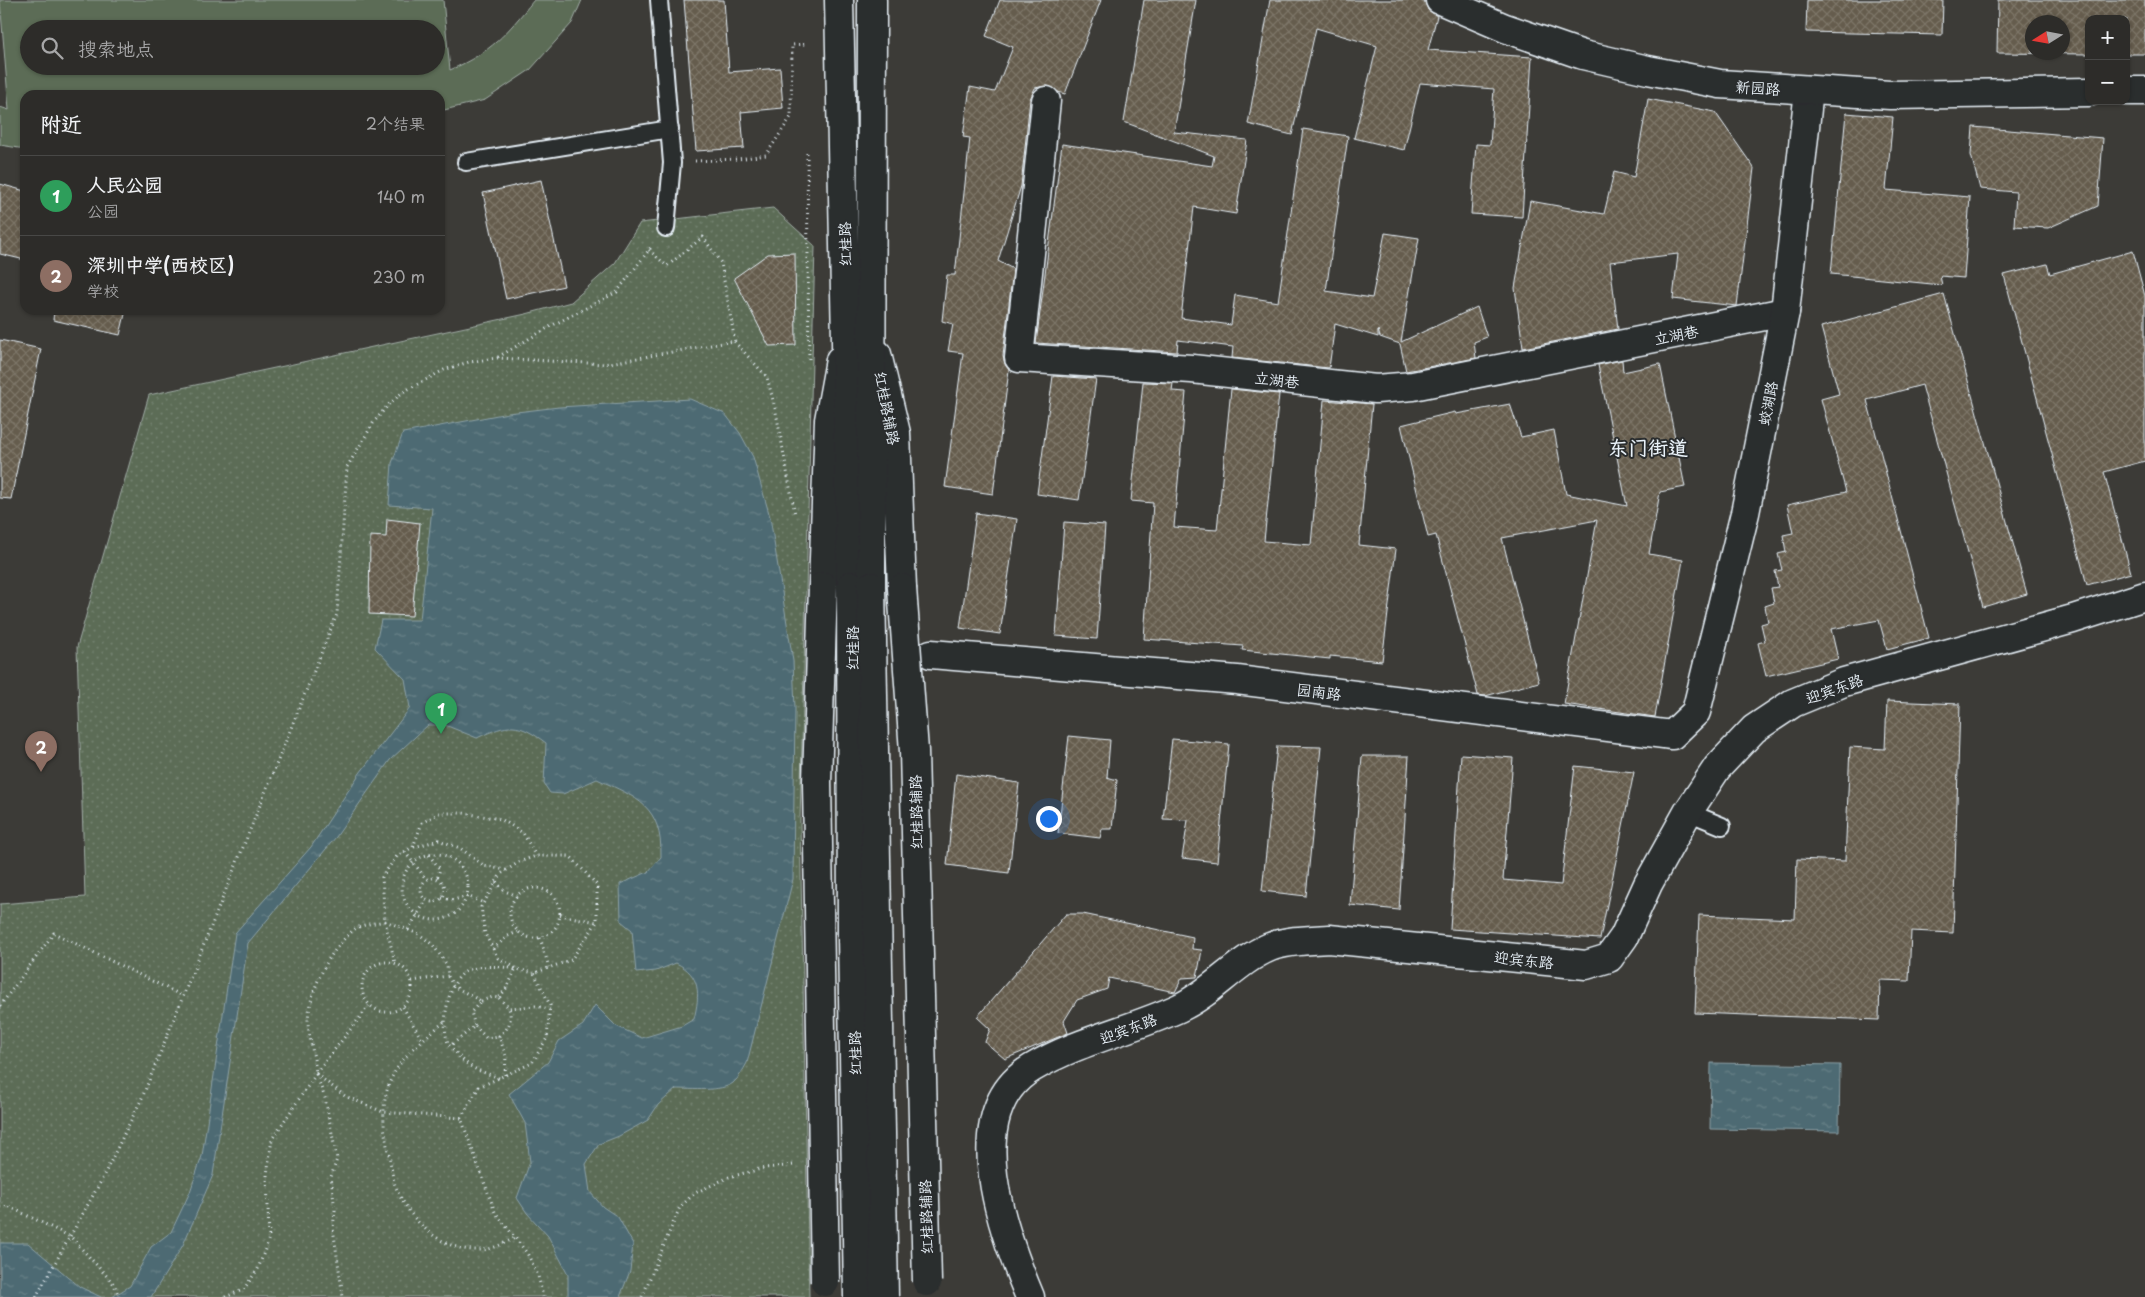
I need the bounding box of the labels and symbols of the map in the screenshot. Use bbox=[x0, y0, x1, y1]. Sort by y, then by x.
north arrow bbox=[2025, 15, 2070, 60]
street label: 新园路 bbox=[1735, 74, 1781, 100]
street label: 红桂路 bbox=[832, 221, 856, 267]
street label: 立湖巷 bbox=[1652, 318, 1700, 350]
street label: 立湖巷 bbox=[1253, 365, 1301, 393]
street label: 红桂路辅路 bbox=[870, 369, 906, 447]
street label: 蛟湖路 bbox=[1751, 379, 1783, 427]
district label: 东门街道 bbox=[1608, 432, 1688, 462]
street label: 红桂路 bbox=[840, 625, 863, 671]
street label: 迎宾东路 bbox=[1802, 667, 1866, 709]
street label: 园南路 bbox=[1295, 677, 1343, 705]
pin: 1 bbox=[425, 693, 457, 734]
pin: 2 bbox=[25, 731, 57, 772]
street label: 红桂路辅路 bbox=[903, 774, 927, 850]
your location bbox=[1036, 806, 1062, 832]
street label: 迎宾东路 bbox=[1493, 944, 1555, 974]
street label: 迎宾东路 bbox=[1096, 1007, 1160, 1049]
street label: 红桂路 bbox=[842, 1030, 866, 1076]
street label: 红桂路辅路 bbox=[912, 1179, 938, 1255]

